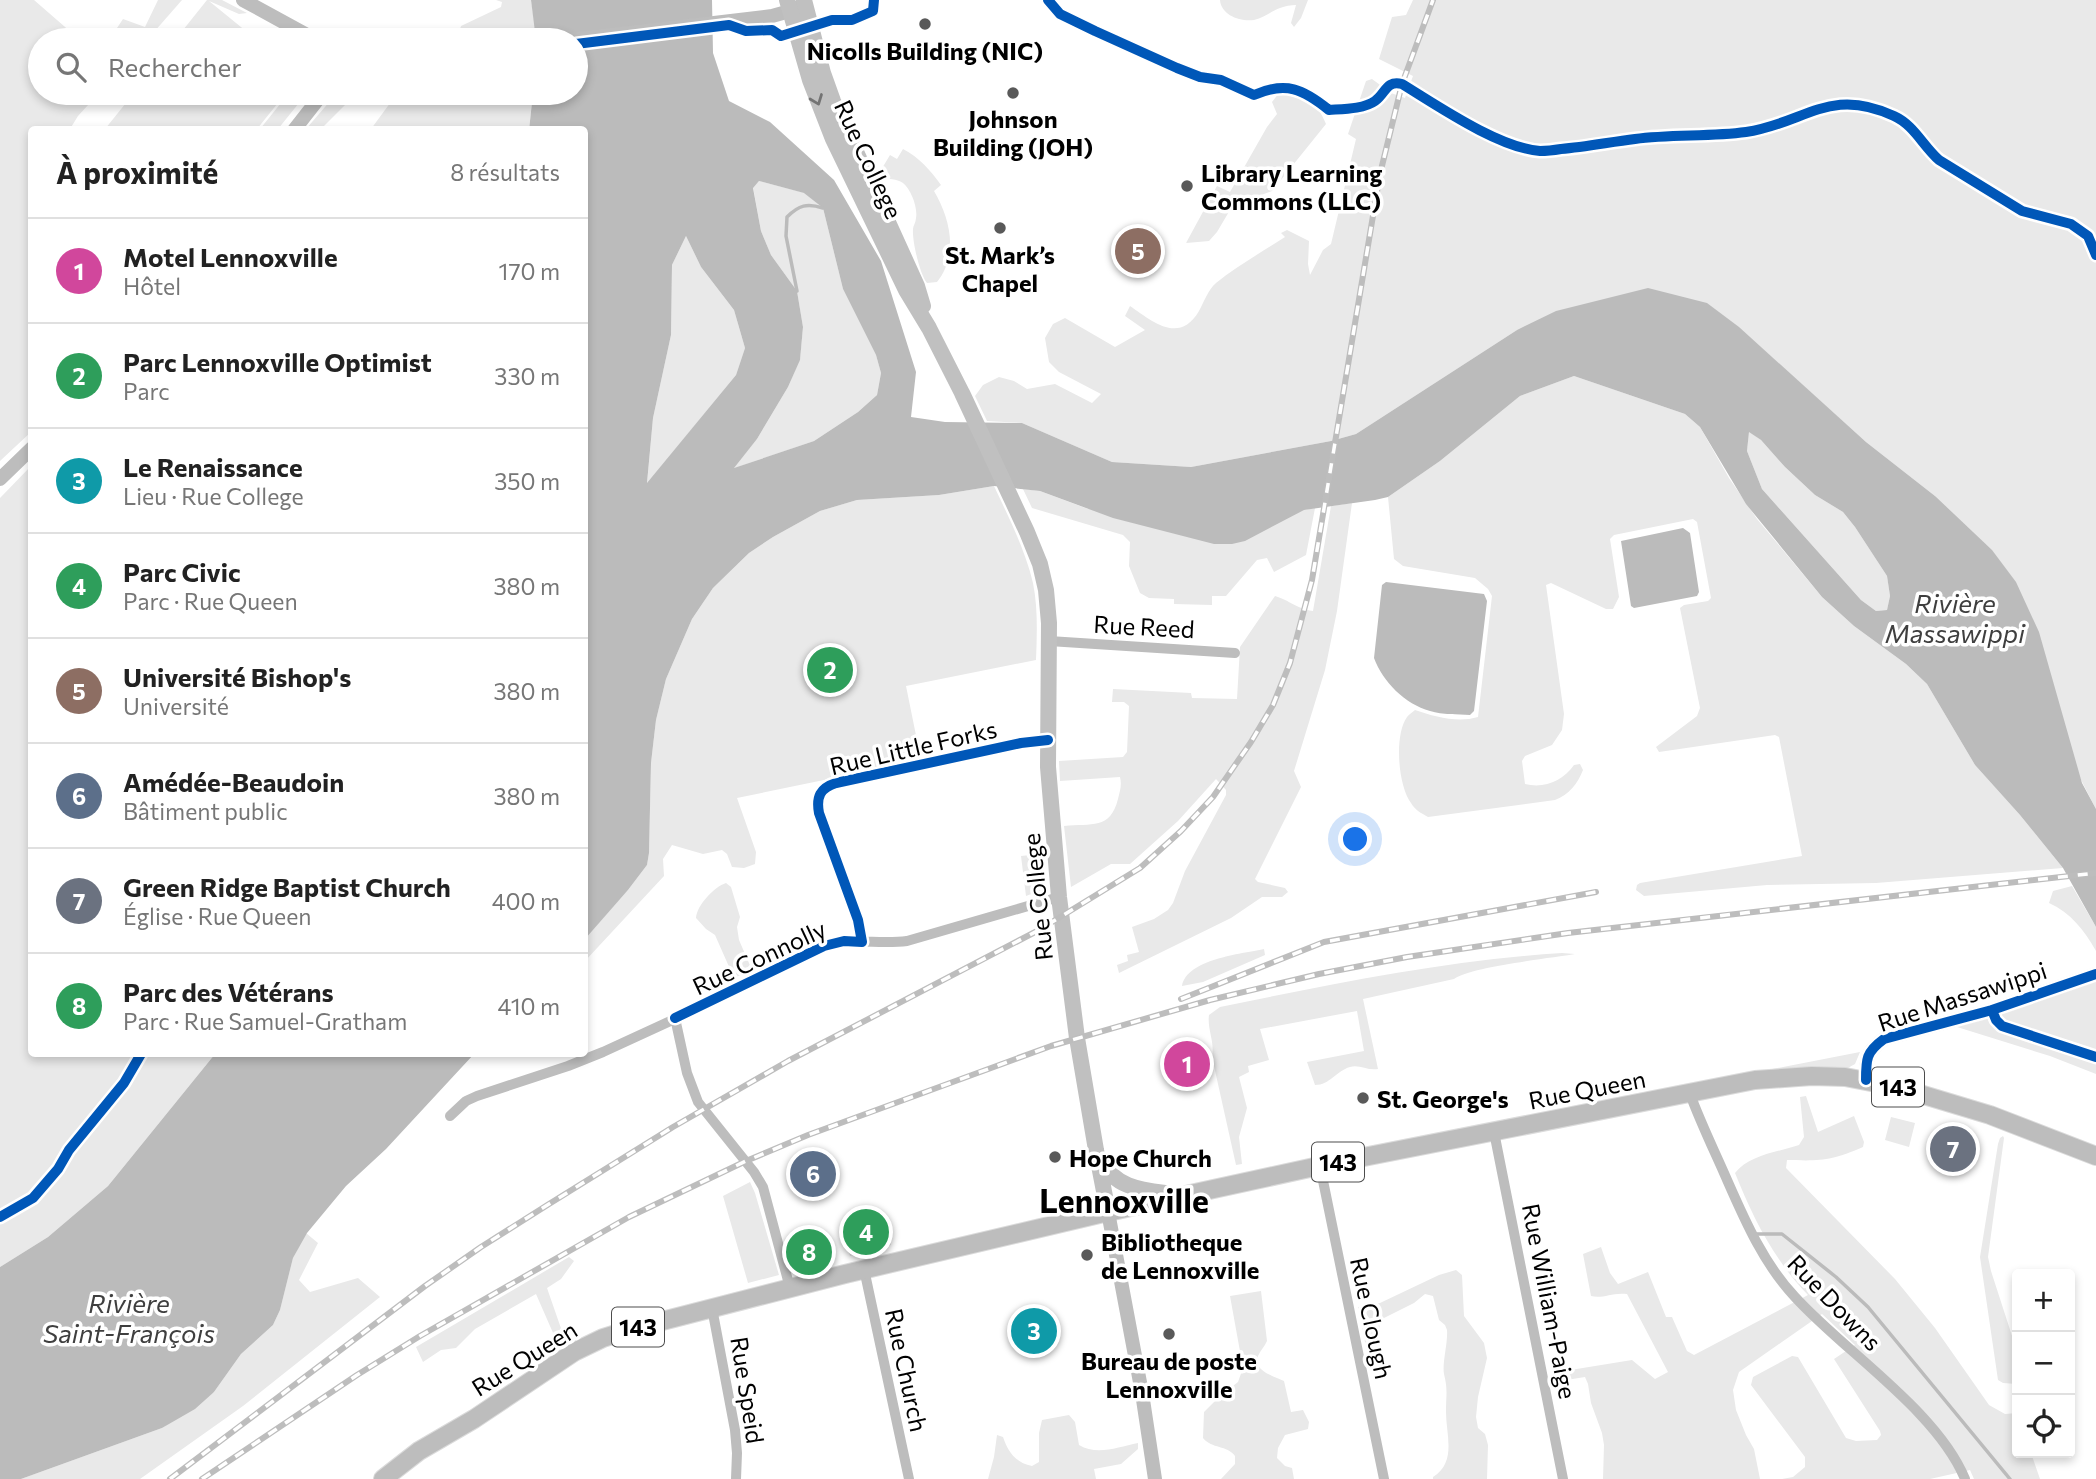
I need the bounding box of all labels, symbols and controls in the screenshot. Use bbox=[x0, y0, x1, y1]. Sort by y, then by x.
marker: Nicolls Building (NIC) bbox=[917, 16, 933, 32]
search box bbox=[28, 28, 588, 105]
place label: Nicolls Building (NIC) bbox=[807, 36, 1043, 65]
icon: search bbox=[52, 48, 90, 86]
text: Rechercher bbox=[108, 51, 242, 82]
marker: Johnson Building (JOH) bbox=[1005, 85, 1021, 101]
one-way arrow bbox=[809, 93, 823, 105]
street label: Rue College bbox=[829, 95, 909, 223]
place label: Johnson Building (JOH) bbox=[933, 104, 1093, 161]
text: À proximité bbox=[56, 153, 218, 190]
text: 8 résultats bbox=[450, 158, 560, 186]
place label: Library Learning Commons (LLC) bbox=[1201, 158, 1383, 215]
marker: Library Learning Commons (LLC) bbox=[1179, 178, 1195, 194]
marker: St. Mark’s Chapel bbox=[992, 220, 1008, 236]
pin: 5 bbox=[1115, 225, 1161, 277]
place label: St. Mark’s Chapel bbox=[945, 240, 1055, 297]
text: Motel Lennoxville bbox=[123, 241, 338, 272]
text: 1 bbox=[74, 257, 84, 285]
text: 170 m bbox=[499, 257, 560, 285]
text: Hôtel bbox=[123, 272, 181, 300]
text: Parc Lennoxville Optimist bbox=[123, 346, 432, 377]
text: 2 bbox=[72, 362, 86, 390]
text: 330 m bbox=[494, 362, 560, 390]
text: Parc bbox=[123, 377, 170, 405]
text: Le Renaissance bbox=[123, 451, 303, 482]
text: 3 bbox=[72, 467, 86, 495]
text: 350 m bbox=[494, 467, 560, 495]
text: Lieu · Rue College bbox=[123, 482, 304, 510]
text: Parc Civic bbox=[123, 556, 240, 587]
text: 4 bbox=[72, 572, 86, 600]
text: 380 m bbox=[493, 572, 560, 600]
text: Parc · Rue Queen bbox=[123, 587, 298, 615]
water label: Rivière Massawippi bbox=[1885, 587, 2026, 648]
street label: Rue Reed bbox=[1093, 609, 1195, 643]
pin: 2 bbox=[807, 644, 853, 696]
text: Université Bishop's bbox=[123, 661, 351, 692]
text: 5 bbox=[72, 677, 86, 705]
text: 380 m bbox=[493, 677, 560, 705]
text: Université bbox=[123, 692, 229, 720]
street label: Rue Little Forks bbox=[827, 714, 999, 780]
text: Amédée-Beaudoin bbox=[123, 766, 344, 797]
text: 6 bbox=[72, 782, 86, 810]
text: 380 m bbox=[493, 782, 560, 810]
text: Bâtiment public bbox=[123, 797, 288, 825]
your location bbox=[1338, 822, 1372, 856]
street label: Rue College bbox=[1016, 832, 1058, 962]
text: Green Ridge Baptist Church bbox=[123, 871, 451, 902]
text: 7 bbox=[73, 887, 85, 915]
text: 400 m bbox=[492, 887, 560, 915]
text: Église · Rue Queen bbox=[123, 902, 311, 930]
street label: Rue Connolly bbox=[688, 913, 830, 1001]
street label: Rue Massawippi bbox=[1874, 955, 2050, 1037]
text: Parc des Vétérans bbox=[123, 976, 334, 1007]
text: 8 bbox=[72, 992, 86, 1020]
text: 410 m bbox=[498, 992, 560, 1020]
text: Parc · Rue Samuel-Gratham bbox=[123, 1007, 407, 1035]
pin: 1 bbox=[1164, 1038, 1210, 1090]
street label: Rue Queen bbox=[1526, 1063, 1648, 1115]
road number: 143 bbox=[1872, 1068, 1924, 1106]
place label: St. George's bbox=[1377, 1084, 1509, 1113]
marker: St. George's bbox=[1355, 1090, 1371, 1106]
pin: 7 bbox=[1930, 1123, 1976, 1175]
road number: 143 bbox=[1312, 1142, 1364, 1182]
place label: Hope Church bbox=[1069, 1143, 1212, 1172]
pin: 6 bbox=[790, 1148, 836, 1200]
marker: Hope Church bbox=[1047, 1149, 1063, 1165]
district label: Lennoxville bbox=[1039, 1180, 1209, 1220]
street label: Rue William-Paige bbox=[1517, 1201, 1583, 1401]
pin: 4 bbox=[843, 1206, 889, 1258]
pin: 8 bbox=[786, 1226, 832, 1278]
place label: Bibliotheque de Lennoxville bbox=[1101, 1227, 1259, 1284]
marker: Bibliotheque de Lennoxville bbox=[1079, 1247, 1095, 1263]
street label: Rue Downs bbox=[1782, 1248, 1888, 1356]
street label: Rue Clough bbox=[1345, 1255, 1399, 1381]
map controls bbox=[2012, 1269, 2075, 1458]
button: + bbox=[2012, 1269, 2075, 1332]
water label: Rivière Saint-François bbox=[43, 1287, 215, 1348]
pin: 3 bbox=[1011, 1305, 1057, 1357]
street label: Rue Church bbox=[880, 1306, 934, 1434]
road number: 143 bbox=[612, 1308, 664, 1346]
street label: Rue Queen bbox=[466, 1314, 582, 1402]
marker: Bureau de poste Lennoxville bbox=[1161, 1326, 1177, 1342]
button: − bbox=[2012, 1332, 2075, 1395]
street label: Rue Speid bbox=[725, 1335, 771, 1445]
place label: Bureau de poste Lennoxville bbox=[1081, 1346, 1257, 1403]
button: locate bbox=[2012, 1395, 2075, 1458]

